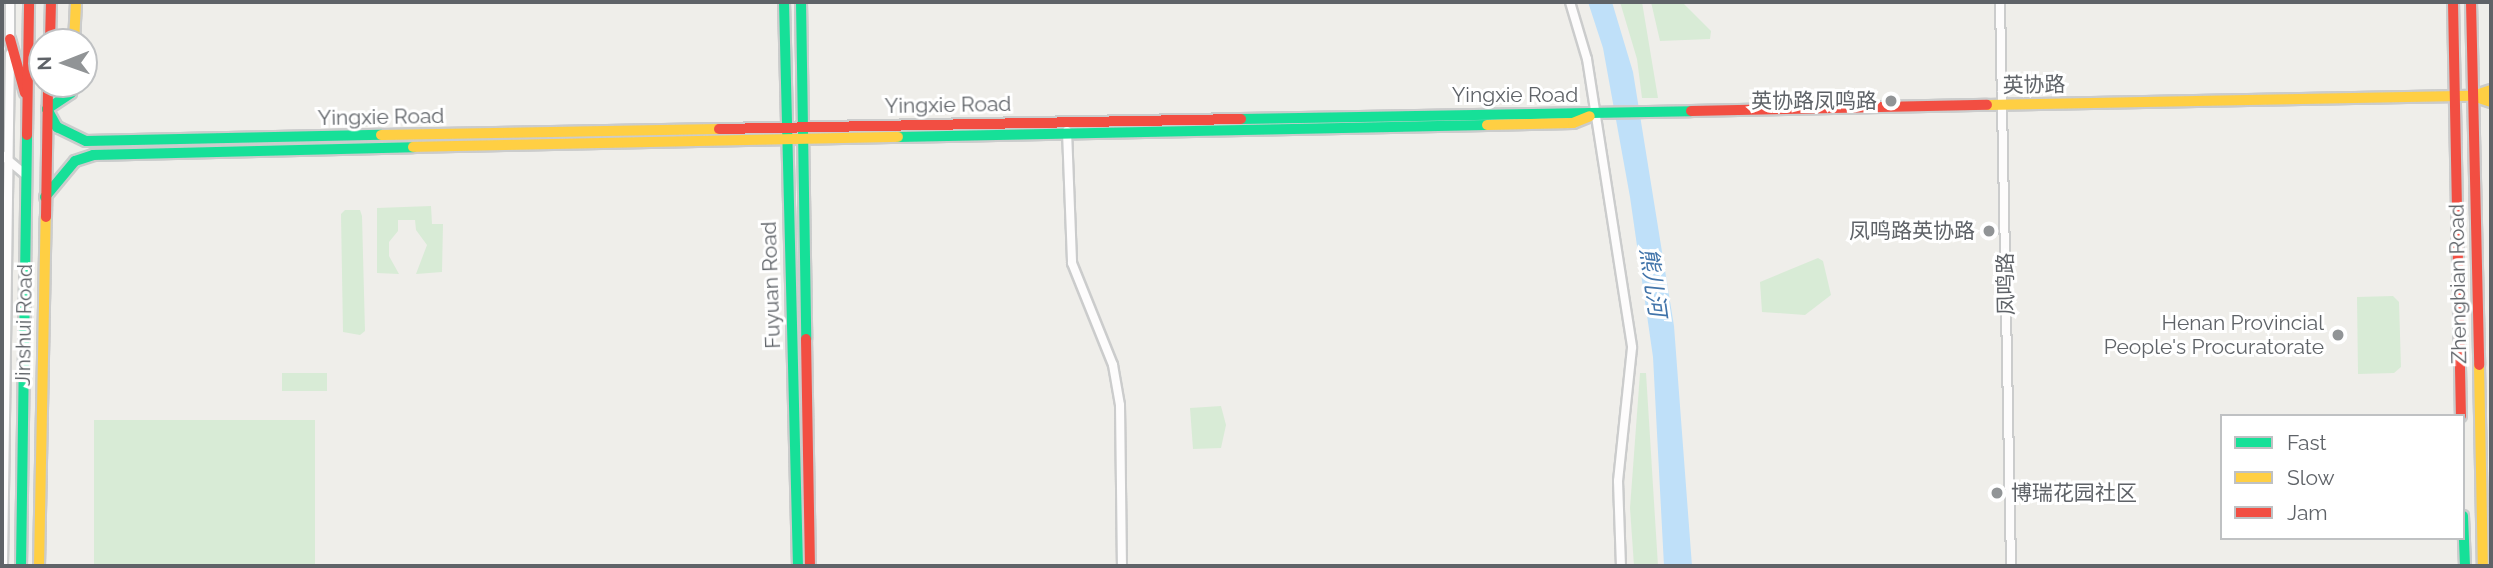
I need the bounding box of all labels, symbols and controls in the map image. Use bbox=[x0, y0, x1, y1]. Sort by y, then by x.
north arrow bbox=[28, 28, 98, 98]
text: N bbox=[33, 56, 55, 71]
street label: 英协路 bbox=[2002, 72, 2066, 98]
street label: Yingxie Road bbox=[1452, 82, 1578, 108]
place label: 英协路凤鸣路 bbox=[1751, 88, 1877, 114]
street label: Yingxie Road bbox=[884, 91, 1012, 119]
marker: 英协路凤鸣路 bbox=[1883, 93, 1899, 109]
street label: Yingxie Road bbox=[317, 103, 445, 131]
street label: Zhengbian Road bbox=[2444, 204, 2472, 364]
place label: 凤鸣路英协路 bbox=[1849, 218, 1975, 244]
street label: Fuyuan Road bbox=[756, 221, 786, 349]
marker: 凤鸣路英协路 bbox=[1981, 223, 1997, 239]
water label: 熊儿河 bbox=[1635, 246, 1671, 318]
street label: 凤鸣路 bbox=[1993, 252, 2019, 316]
street label: Jinshui Road bbox=[10, 264, 38, 386]
place label: Henan Provincial People's Procuratorate bbox=[2104, 310, 2324, 360]
marker: Henan Provincial People's Procuratorate bbox=[2330, 327, 2346, 343]
legend bbox=[2220, 414, 2465, 540]
text: Fast bbox=[2287, 430, 2327, 455]
text: Slow bbox=[2287, 465, 2335, 490]
place label: 博瑞花园社区 bbox=[2011, 480, 2137, 506]
marker: 博瑞花园社区 bbox=[1989, 485, 2005, 501]
text: Jam bbox=[2287, 500, 2328, 525]

